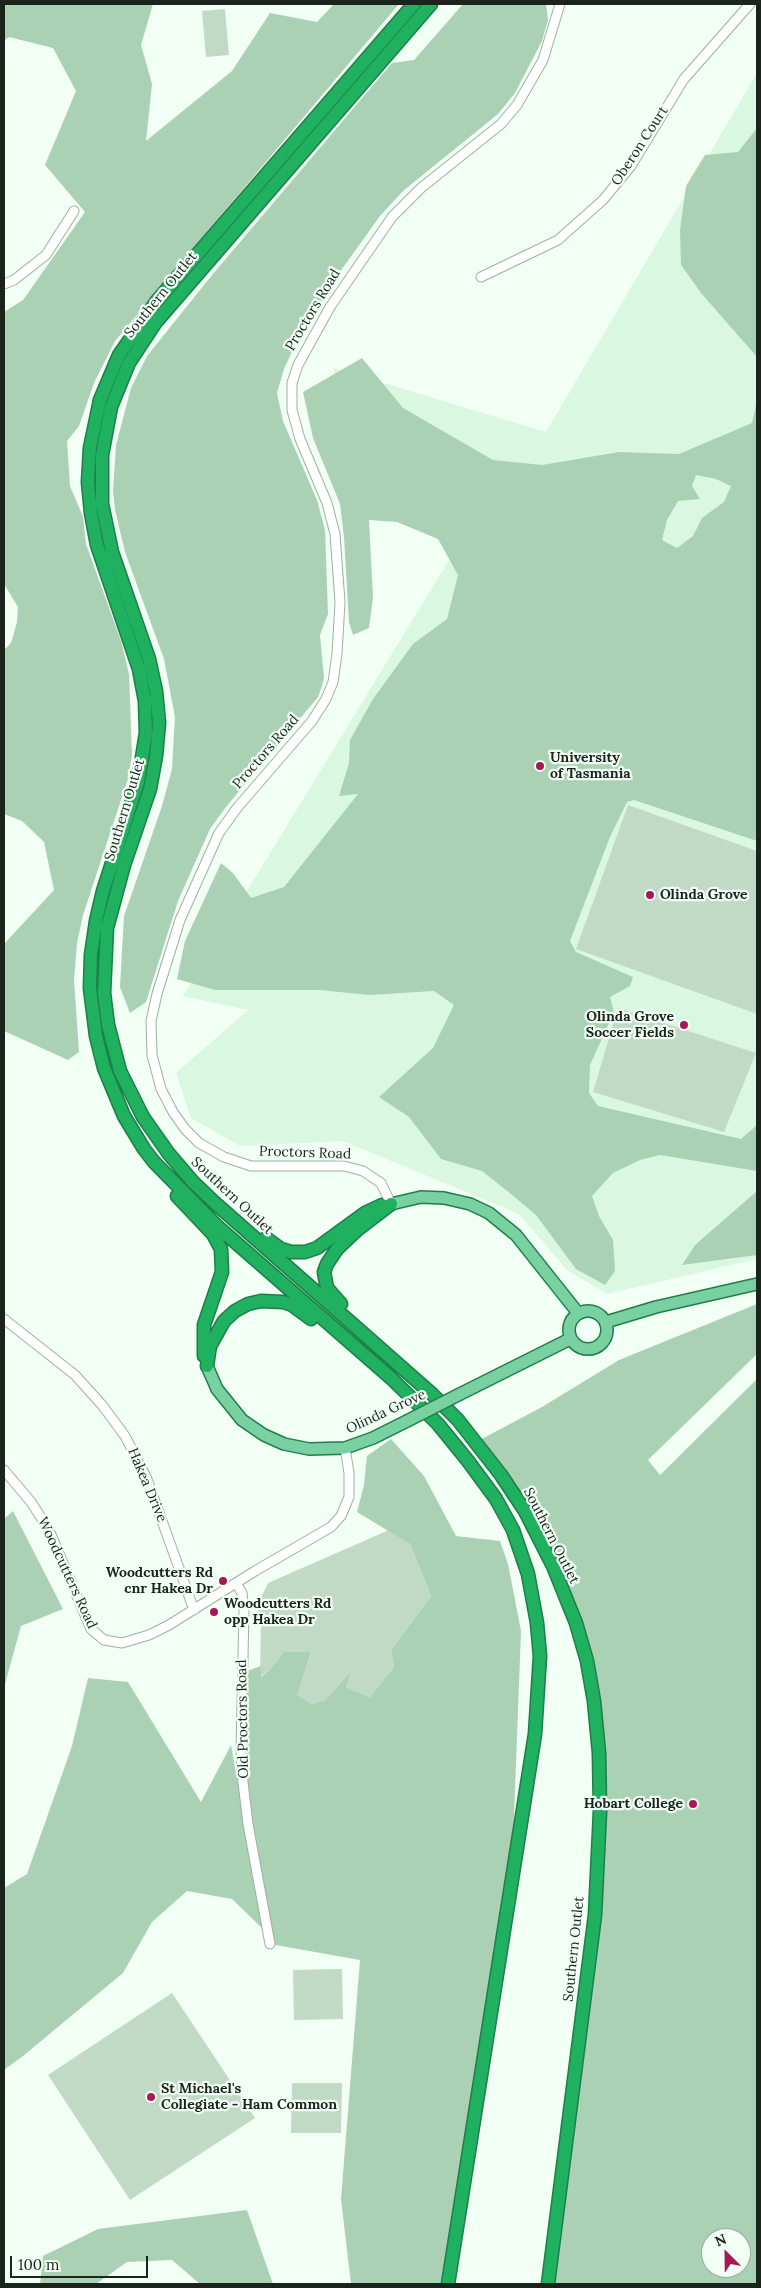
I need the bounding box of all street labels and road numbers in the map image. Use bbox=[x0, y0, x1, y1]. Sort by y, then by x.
street label: Oberon Court bbox=[608, 103, 672, 189]
street label: Southern Outlet bbox=[121, 249, 201, 341]
street label: Proctors Road bbox=[282, 266, 344, 354]
street label: Proctors Road bbox=[229, 712, 303, 792]
street label: Southern Outlet bbox=[102, 757, 148, 863]
street label: Proctors Road bbox=[259, 1143, 351, 1163]
street label: Southern Outlet bbox=[188, 1154, 276, 1238]
street label: Olinda Grove bbox=[343, 1386, 429, 1438]
street label: Hakea Drive bbox=[124, 1445, 170, 1525]
street label: Southern Outlet bbox=[520, 1485, 582, 1587]
street label: Woodcutters Road bbox=[34, 1515, 100, 1631]
street label: Old Proctors Road bbox=[234, 1659, 252, 1779]
street label: Southern Outlet bbox=[560, 1896, 588, 2002]

